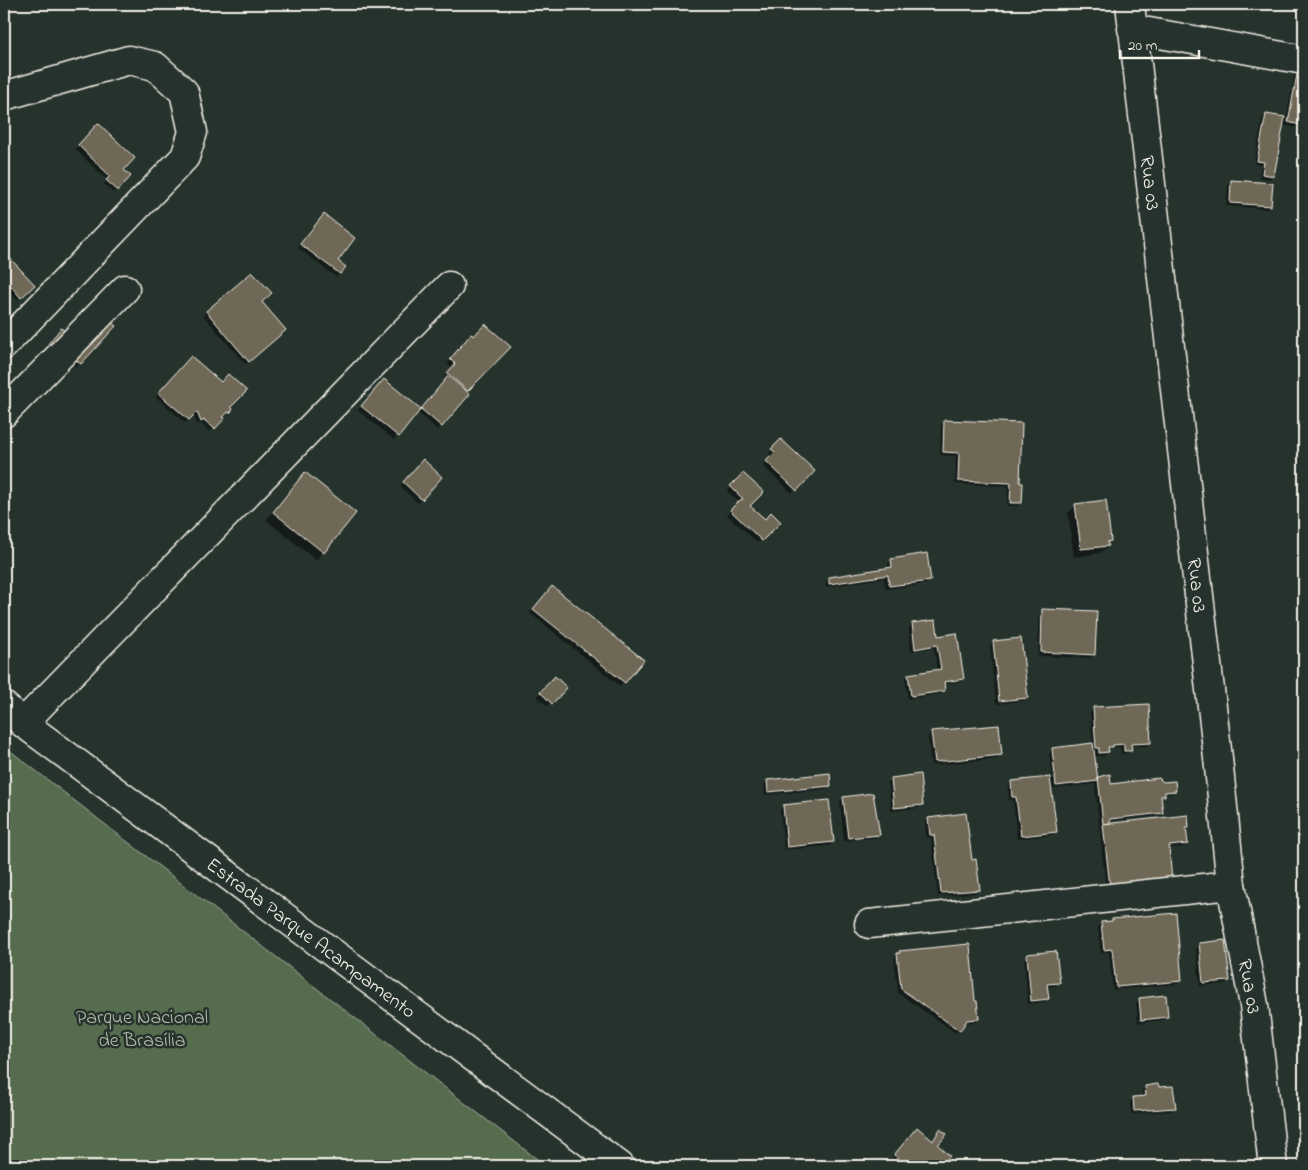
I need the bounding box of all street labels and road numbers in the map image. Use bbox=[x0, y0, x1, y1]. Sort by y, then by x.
street label: Rua 03 bbox=[1131, 154, 1166, 212]
street label: Rua 03 bbox=[1178, 556, 1213, 614]
street label: Estrada Parque Acampamento bbox=[199, 852, 421, 1027]
street label: Rua 03 bbox=[1229, 957, 1267, 1016]

